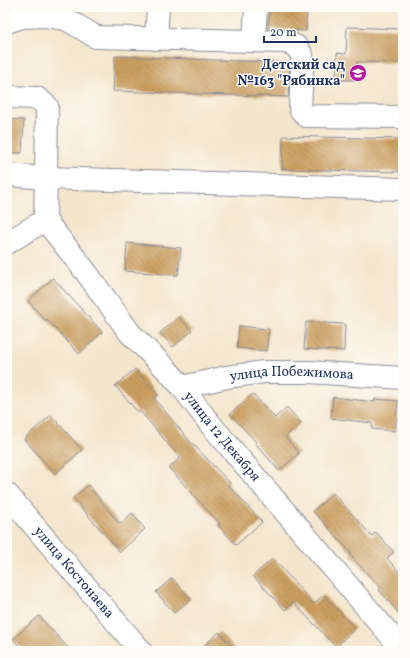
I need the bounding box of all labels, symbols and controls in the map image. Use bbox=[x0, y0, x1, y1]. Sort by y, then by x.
scale bar bbox=[264, 18, 316, 44]
text: 20 m bbox=[270, 25, 297, 41]
place label: Детский сад №163 "Рябинка" bbox=[237, 56, 345, 91]
school or university icon: Детский сад №163 "Рябинка" bbox=[348, 63, 368, 83]
street label: улица Побежимова bbox=[228, 362, 354, 386]
street label: улица 12 Декабря bbox=[179, 387, 265, 486]
street label: улица Костонаева bbox=[29, 522, 119, 622]

